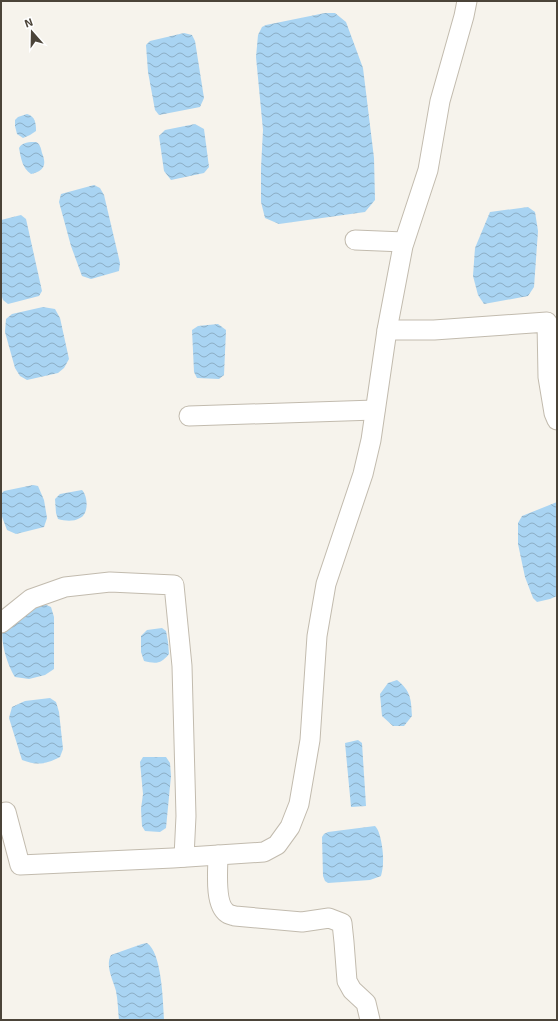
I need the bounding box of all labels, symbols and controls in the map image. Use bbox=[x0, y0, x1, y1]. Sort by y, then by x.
north arrow bbox=[12, 12, 52, 52]
text: N bbox=[22, 15, 34, 30]

